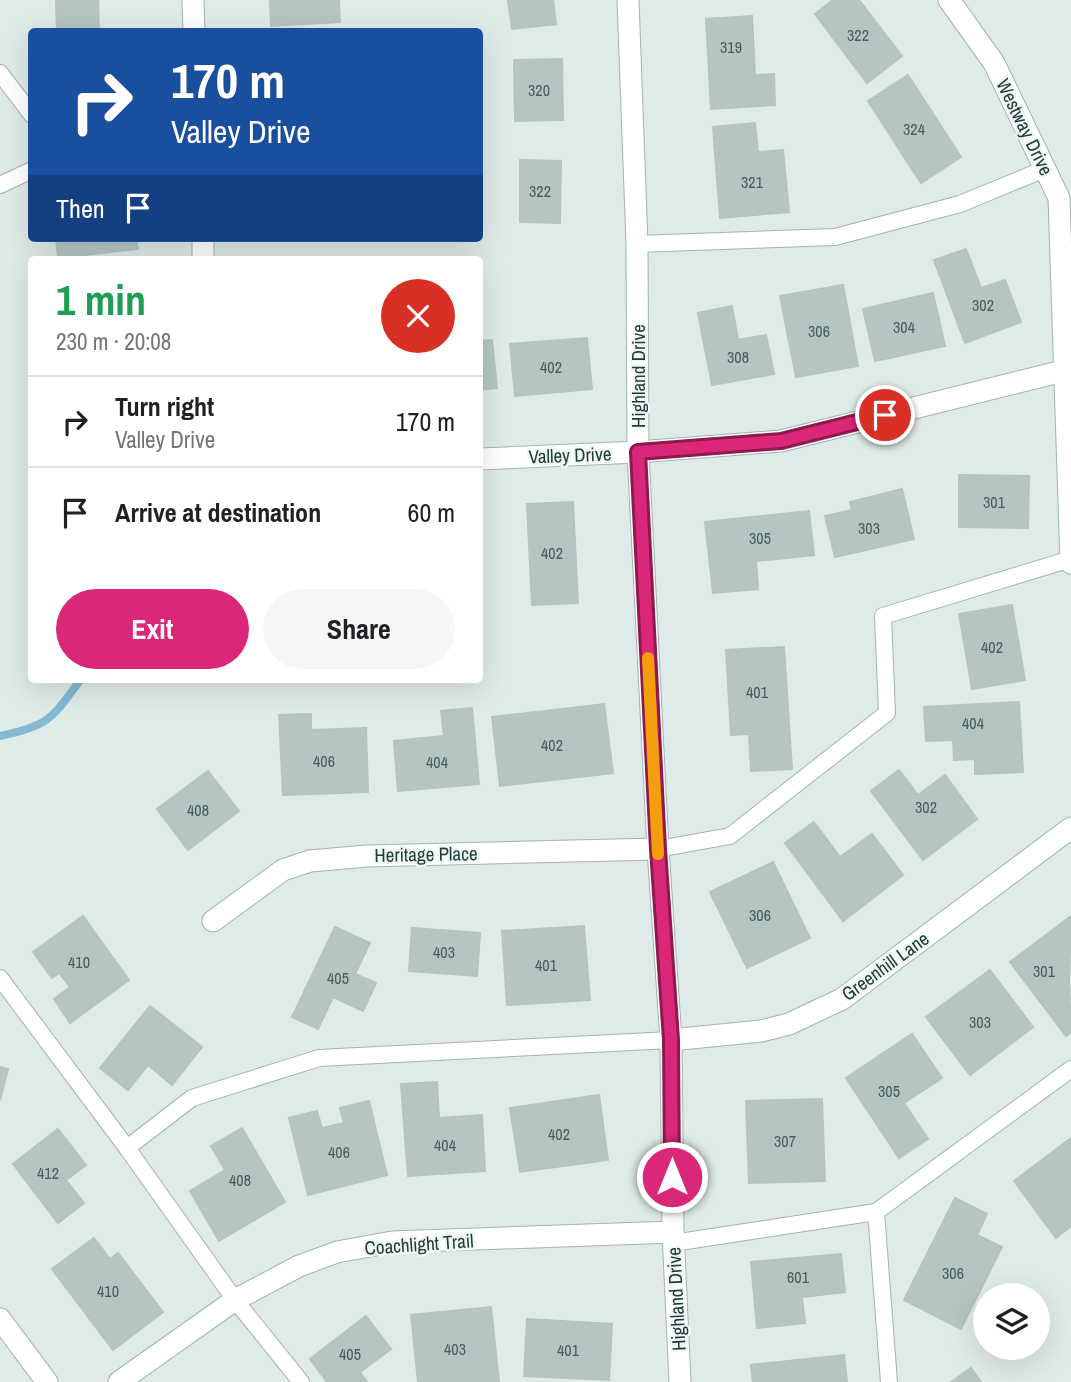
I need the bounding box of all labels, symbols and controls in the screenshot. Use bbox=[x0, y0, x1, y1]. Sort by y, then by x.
house number: 322 bbox=[847, 24, 869, 46]
house number: 319 bbox=[720, 36, 742, 58]
text: 170 m bbox=[171, 47, 285, 113]
icon: right bbox=[56, 56, 147, 147]
street label: Westway Drive bbox=[990, 74, 1060, 180]
house number: 320 bbox=[528, 79, 550, 101]
text: Valley Drive bbox=[171, 110, 311, 153]
house number: 324 bbox=[903, 118, 925, 140]
house number: 321 bbox=[741, 171, 764, 193]
house number: 322 bbox=[529, 180, 551, 202]
icon: arrive bbox=[119, 189, 157, 227]
text: Then bbox=[56, 191, 105, 226]
text: 1 min bbox=[56, 272, 146, 328]
button: close bbox=[381, 279, 455, 353]
house number: 302 bbox=[972, 294, 994, 316]
house number: 304 bbox=[893, 316, 915, 338]
house number: 306 bbox=[808, 320, 830, 342]
street label: Highland Drive bbox=[625, 324, 651, 428]
text: 230 m · 20:08 bbox=[56, 326, 171, 357]
house number: 308 bbox=[727, 346, 749, 368]
house number: 402 bbox=[540, 356, 562, 378]
pin bbox=[855, 385, 915, 445]
text: Turn right bbox=[115, 389, 214, 424]
icon: arrive bbox=[866, 396, 904, 434]
icon: right bbox=[56, 403, 94, 441]
text: 170 m bbox=[396, 404, 455, 439]
text: Valley Drive bbox=[115, 424, 215, 455]
street label: Valley Drive bbox=[528, 441, 612, 469]
house number: 301 bbox=[983, 491, 1006, 513]
icon: arrive bbox=[56, 494, 94, 532]
text: Arrive at destination bbox=[115, 495, 321, 530]
text: 60 m bbox=[408, 495, 455, 530]
house number: 303 bbox=[858, 517, 880, 539]
house number: 305 bbox=[749, 527, 771, 549]
house number: 402 bbox=[541, 542, 563, 564]
button: Exit bbox=[56, 589, 249, 669]
button: Share bbox=[263, 589, 455, 669]
house number: 402 bbox=[981, 636, 1003, 658]
house number: 401 bbox=[746, 681, 769, 703]
house number: 404 bbox=[962, 712, 984, 734]
house number: 402 bbox=[541, 734, 563, 756]
house number: 406 bbox=[313, 750, 335, 772]
house number: 404 bbox=[426, 751, 448, 773]
house number: 302 bbox=[915, 796, 937, 818]
house number: 408 bbox=[187, 799, 209, 821]
street label: Heritage Place bbox=[374, 840, 478, 868]
house number: 306 bbox=[749, 904, 771, 926]
street label: Greenhill Lane bbox=[836, 925, 934, 1007]
house number: 403 bbox=[433, 941, 455, 963]
house number: 410 bbox=[68, 951, 90, 973]
house number: 401 bbox=[535, 954, 558, 976]
house number: 301 bbox=[1033, 960, 1056, 982]
house number: 405 bbox=[327, 967, 349, 989]
house number: 303 bbox=[969, 1011, 991, 1033]
house number: 305 bbox=[878, 1080, 900, 1102]
house number: 402 bbox=[548, 1123, 570, 1145]
house number: 307 bbox=[774, 1130, 796, 1152]
house number: 404 bbox=[434, 1134, 456, 1156]
position arrow bbox=[635, 1140, 709, 1214]
house number: 406 bbox=[328, 1141, 350, 1163]
house number: 412 bbox=[37, 1162, 59, 1184]
house number: 408 bbox=[229, 1169, 251, 1191]
street label: Coachlight Trail bbox=[364, 1227, 474, 1261]
street label: Highland Drive bbox=[660, 1246, 692, 1352]
house number: 306 bbox=[942, 1262, 964, 1284]
house number: 601 bbox=[787, 1266, 810, 1288]
house number: 410 bbox=[97, 1280, 119, 1302]
map controls bbox=[973, 1283, 1050, 1360]
button: layers bbox=[973, 1283, 1050, 1360]
house number: 403 bbox=[444, 1338, 466, 1360]
house number: 401 bbox=[557, 1339, 580, 1361]
house number: 405 bbox=[339, 1343, 361, 1365]

